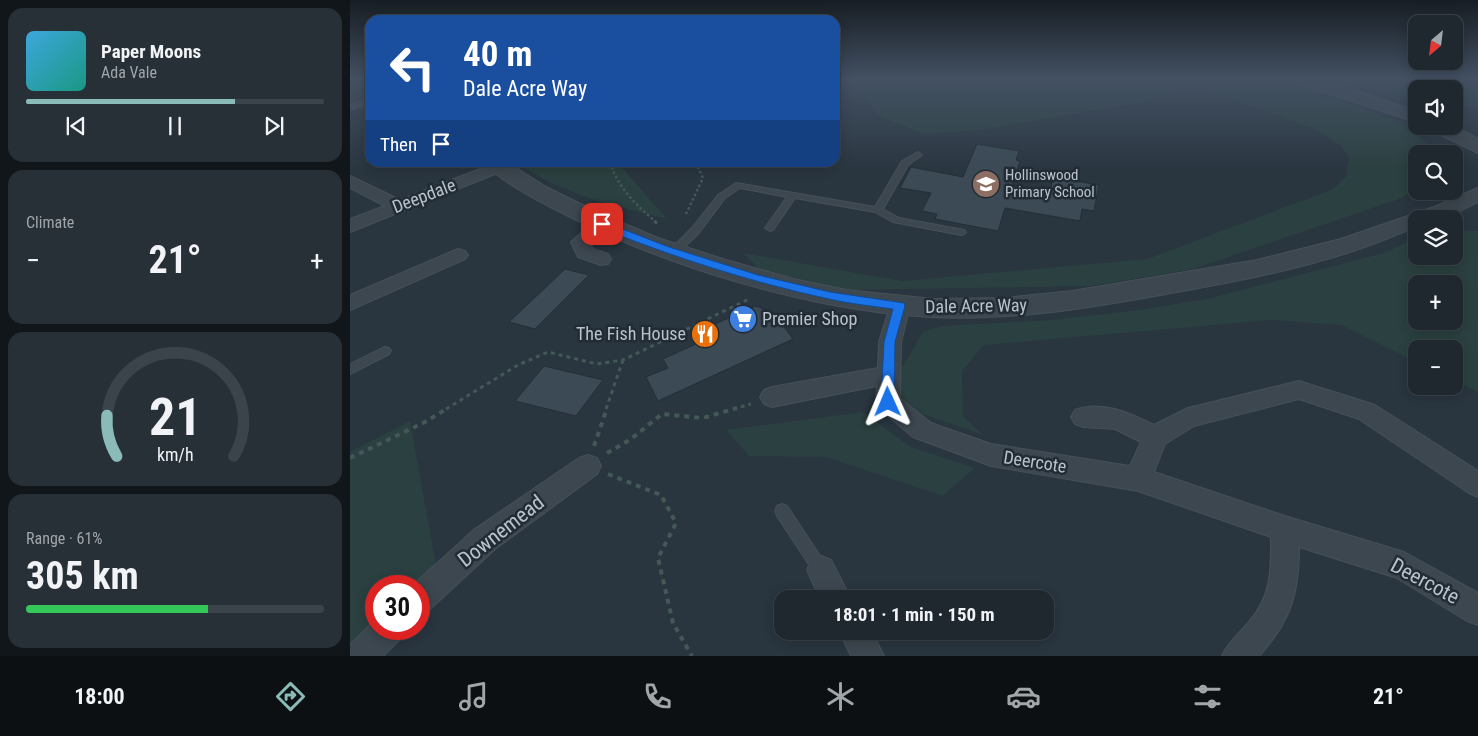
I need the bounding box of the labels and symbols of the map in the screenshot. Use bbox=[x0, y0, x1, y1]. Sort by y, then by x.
north arrow bbox=[1408, 15, 1462, 70]
place label: Hollinswood Primary School bbox=[1005, 166, 1095, 201]
school or university icon: Hollinswood Primary School bbox=[971, 169, 1001, 199]
street label: Deepdale bbox=[389, 174, 458, 217]
pin bbox=[581, 203, 623, 245]
street label: Dale Acre Way bbox=[925, 294, 1027, 317]
supermarket icon: Premier Shop bbox=[728, 304, 758, 334]
place label: Premier Shop bbox=[762, 308, 858, 329]
restaurant icon: The Fish House bbox=[690, 319, 720, 349]
place label: The Fish House bbox=[576, 323, 686, 344]
position arrow bbox=[861, 375, 913, 427]
street label: Deercote bbox=[1002, 446, 1068, 477]
street label: Downemead bbox=[453, 490, 549, 572]
street label: Deercote bbox=[1387, 553, 1464, 609]
speed limit sign: 30 bbox=[365, 575, 430, 640]

